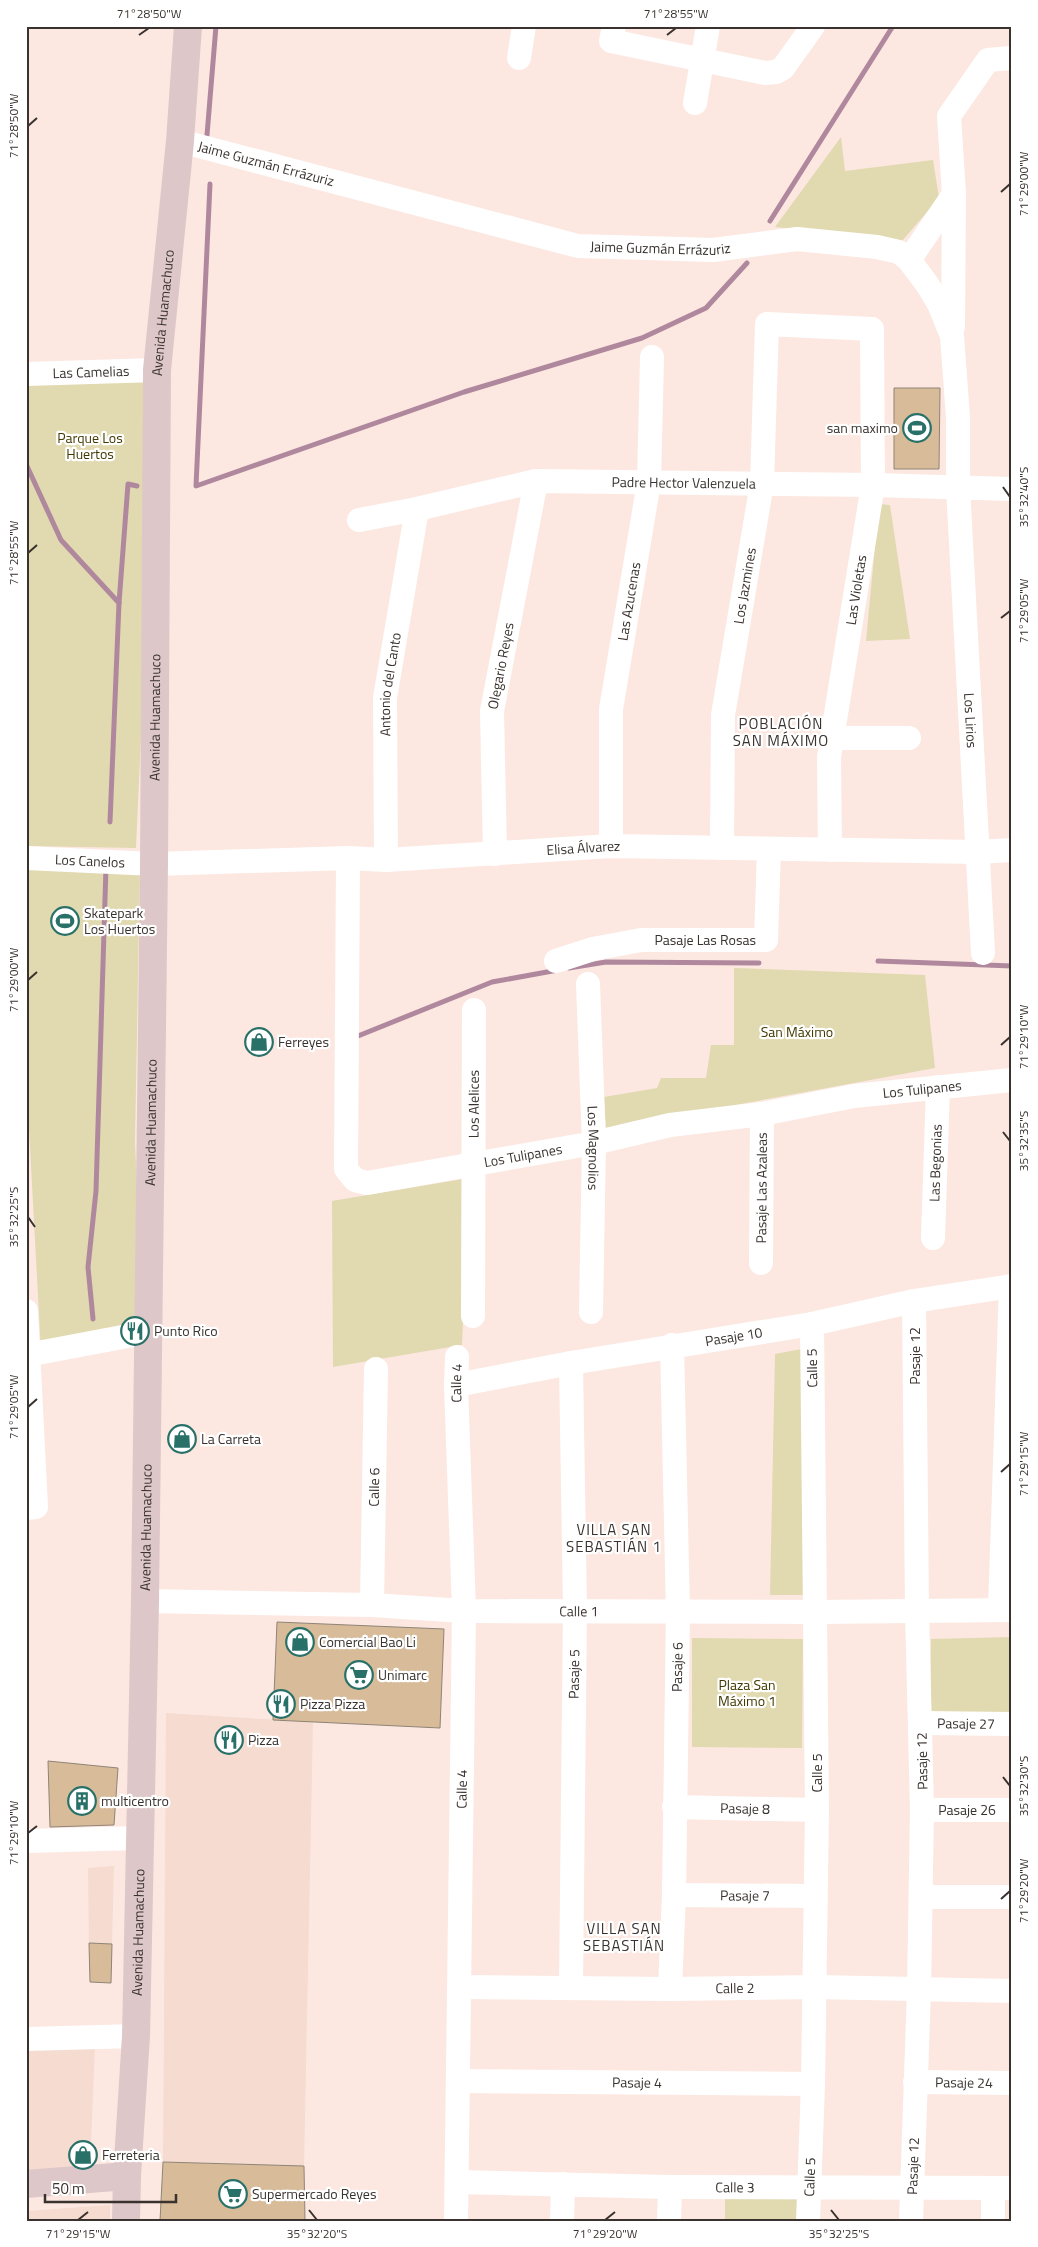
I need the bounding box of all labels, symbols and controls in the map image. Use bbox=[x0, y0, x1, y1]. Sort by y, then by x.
text: 71°28'50"W bbox=[117, 4, 182, 23]
text: 71°28'55"W bbox=[644, 4, 709, 23]
text: 71°28'50"W bbox=[4, 93, 23, 158]
street label: Jaime Guzmán Errázuriz bbox=[196, 135, 337, 191]
text: 71°29'00"W bbox=[1014, 151, 1033, 216]
street label: Jaime Guzmán Errázuriz bbox=[590, 235, 732, 260]
street label: Avenida Huamachuco bbox=[146, 248, 179, 376]
street label: Las Camelias bbox=[52, 360, 130, 383]
sports icon: san maximo bbox=[902, 413, 932, 443]
place label: san maximo bbox=[827, 417, 898, 438]
park label: Parque Los Huertos bbox=[57, 427, 123, 464]
text: 35°32'40"S bbox=[1014, 467, 1033, 527]
street label: Padre Hector Valenzuela bbox=[611, 471, 756, 494]
text: 71°28'55"W bbox=[4, 520, 23, 585]
street label: Los Jazmines bbox=[727, 546, 761, 625]
street label: Las Violetas bbox=[840, 553, 871, 626]
street label: Las Azucenas bbox=[612, 560, 645, 642]
text: 71°29'05"W bbox=[1014, 578, 1033, 643]
street label: Olegario Reyes bbox=[482, 621, 519, 711]
street label: Antonio del Canto bbox=[374, 631, 406, 736]
street label: Avenida Huamachuco bbox=[144, 654, 165, 781]
street label: Los Lirios bbox=[959, 692, 983, 749]
district label: POBLACIÓN SAN MÁXIMO bbox=[733, 712, 829, 752]
street label: Elisa Álvarez bbox=[546, 835, 621, 860]
street label: Los Canelos bbox=[54, 848, 125, 873]
place label: Skatepark Los Huertos bbox=[84, 902, 155, 939]
sports icon: Skatepark Los Huertos bbox=[50, 906, 80, 936]
street label: Pasaje Las Rosas bbox=[655, 929, 756, 950]
text: 71°29'00"W bbox=[4, 947, 23, 1012]
text: 71°29'10"W bbox=[1014, 1004, 1033, 1069]
park label: San Máximo bbox=[761, 1021, 833, 1042]
shop icon: Ferreyes bbox=[244, 1027, 274, 1057]
place label: Ferreyes bbox=[278, 1031, 329, 1052]
street label: Avenida Huamachuco bbox=[139, 1059, 162, 1186]
street label: Los Alelices bbox=[463, 1070, 484, 1138]
street label: Los Tulipanes bbox=[882, 1074, 962, 1103]
street label: Los Magnolios bbox=[583, 1105, 605, 1190]
text: 35°32'35"S bbox=[1014, 1111, 1033, 1171]
street label: Las Begonias bbox=[923, 1124, 947, 1202]
street label: Pasaje Las Azaleas bbox=[750, 1132, 772, 1244]
street label: Los Tulipanes bbox=[482, 1138, 564, 1172]
text: 35°32'25"S bbox=[4, 1187, 23, 1247]
restaurant icon: Punto Rico bbox=[120, 1316, 150, 1346]
place label: Punto Rico bbox=[154, 1320, 218, 1341]
street label: Pasaje 10 bbox=[704, 1321, 764, 1351]
street label: Pasaje 12 bbox=[904, 1327, 925, 1385]
street label: Calle 5 bbox=[801, 1348, 822, 1388]
street label: Calle 4 bbox=[445, 1363, 467, 1403]
text: 71°29'05"W bbox=[4, 1374, 23, 1439]
shop icon: La Carreta bbox=[167, 1424, 197, 1454]
place label: La Carreta bbox=[201, 1428, 261, 1449]
text: 71°29'15"W bbox=[1014, 1431, 1033, 1496]
street label: Avenida Huamachuco bbox=[134, 1464, 157, 1591]
street label: Calle 6 bbox=[363, 1467, 384, 1507]
district label: VILLA SAN SEBASTIÁN 1 bbox=[566, 1518, 662, 1558]
street label: Calle 1 bbox=[559, 1600, 598, 1621]
shop icon: Comercial Bao Li bbox=[285, 1627, 315, 1657]
place label: Comercial Bao Li bbox=[319, 1631, 416, 1652]
street label: Pasaje 6 bbox=[666, 1642, 688, 1692]
street label: Pasaje 5 bbox=[563, 1649, 584, 1699]
supermarket icon: Unimarc bbox=[344, 1660, 374, 1690]
place label: Unimarc bbox=[378, 1664, 427, 1685]
park label: Plaza San Máximo 1 bbox=[718, 1674, 776, 1711]
restaurant icon: Pizza Pizza bbox=[266, 1689, 296, 1719]
place label: Pizza Pizza bbox=[300, 1693, 365, 1714]
street label: Pasaje 27 bbox=[937, 1712, 995, 1734]
restaurant icon: Pizza bbox=[214, 1725, 244, 1755]
place label: Pizza bbox=[248, 1729, 279, 1750]
street label: Pasaje 12 bbox=[910, 1732, 933, 1790]
street label: Calle 5 bbox=[806, 1753, 827, 1793]
text: 35°32'30"S bbox=[1014, 1756, 1033, 1816]
street label: Calle 4 bbox=[450, 1769, 472, 1809]
building icon: multicentro bbox=[67, 1786, 97, 1816]
place label: multicentro bbox=[101, 1790, 169, 1811]
street label: Pasaje 8 bbox=[720, 1797, 770, 1819]
street label: Pasaje 26 bbox=[938, 1799, 996, 1820]
text: 71°29'10"W bbox=[4, 1800, 23, 1865]
text: 71°29'20"W bbox=[1014, 1858, 1033, 1923]
street label: Avenida Huamachuco bbox=[126, 1869, 149, 1996]
street label: Pasaje 7 bbox=[720, 1884, 770, 1906]
district label: VILLA SAN SEBASTIÁN bbox=[583, 1917, 665, 1957]
street label: Calle 2 bbox=[715, 1977, 755, 1998]
street label: Pasaje 4 bbox=[612, 2071, 662, 2093]
street label: Pasaje 24 bbox=[935, 2071, 993, 2093]
street label: Pasaje 12 bbox=[901, 2137, 924, 2195]
shop icon: Ferreteria bbox=[68, 2140, 98, 2170]
place label: Ferreteria bbox=[102, 2144, 160, 2165]
street label: Calle 5 bbox=[798, 2157, 820, 2197]
scale bar bbox=[45, 2172, 176, 2204]
street label: Calle 3 bbox=[715, 2176, 755, 2197]
text: 50 m bbox=[52, 2177, 85, 2200]
supermarket icon: Supermercado Reyes bbox=[218, 2179, 248, 2209]
place label: Supermercado Reyes bbox=[252, 2183, 376, 2204]
text: 71°29'15"W bbox=[46, 2224, 111, 2243]
text: 35°32'20"S bbox=[287, 2224, 347, 2243]
text: 71°29'20"W bbox=[573, 2224, 638, 2243]
text: 35°32'25"S bbox=[809, 2224, 869, 2243]

